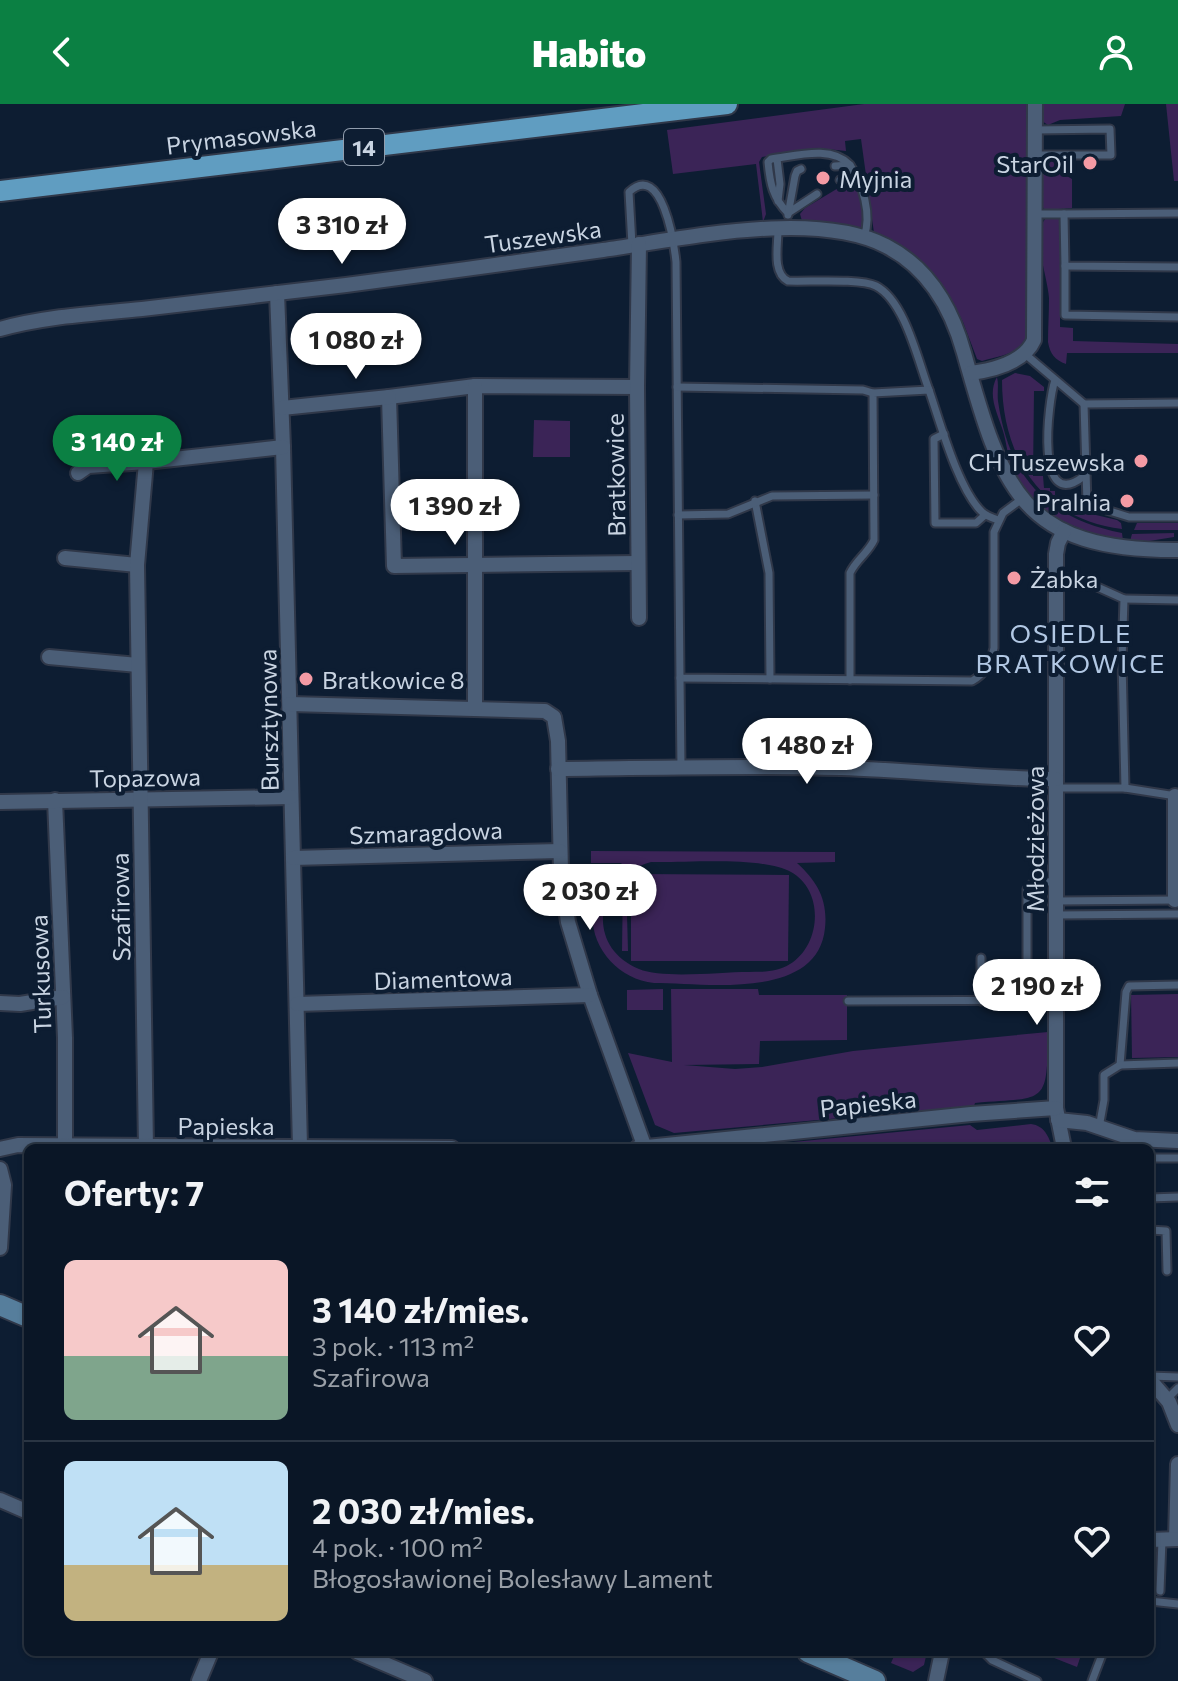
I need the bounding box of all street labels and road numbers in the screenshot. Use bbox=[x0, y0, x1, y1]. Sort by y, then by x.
street label: Prymasowska bbox=[164, 112, 318, 160]
road number: 14 bbox=[344, 129, 384, 165]
street label: Tuszewska bbox=[483, 213, 603, 259]
street label: Bratkowice bbox=[599, 413, 631, 537]
street label: Bursztynowa bbox=[252, 649, 284, 791]
street label: Topazowa bbox=[89, 762, 201, 792]
street label: Młodzieżowa bbox=[1020, 766, 1049, 912]
street label: Szmaragdowa bbox=[349, 815, 503, 849]
street label: Szafirowa bbox=[105, 852, 135, 962]
street label: Turkusowa bbox=[23, 914, 57, 1034]
street label: Diamentowa bbox=[373, 961, 513, 995]
street label: Papieska bbox=[818, 1084, 918, 1122]
street label: Papieska bbox=[177, 1111, 275, 1140]

